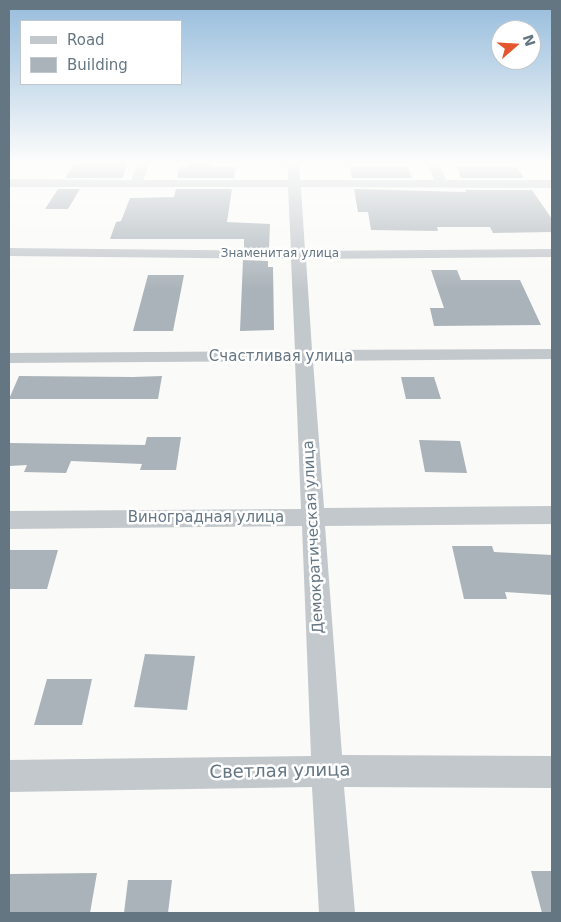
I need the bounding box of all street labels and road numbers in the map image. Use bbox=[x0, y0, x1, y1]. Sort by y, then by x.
street label: Знаменитая улица bbox=[221, 247, 339, 261]
street label: Счастливая улица bbox=[209, 348, 353, 366]
street label: Демократическая улица bbox=[300, 440, 328, 634]
street label: Виноградная улица bbox=[128, 509, 284, 527]
street label: Светлая улица bbox=[209, 760, 351, 784]

